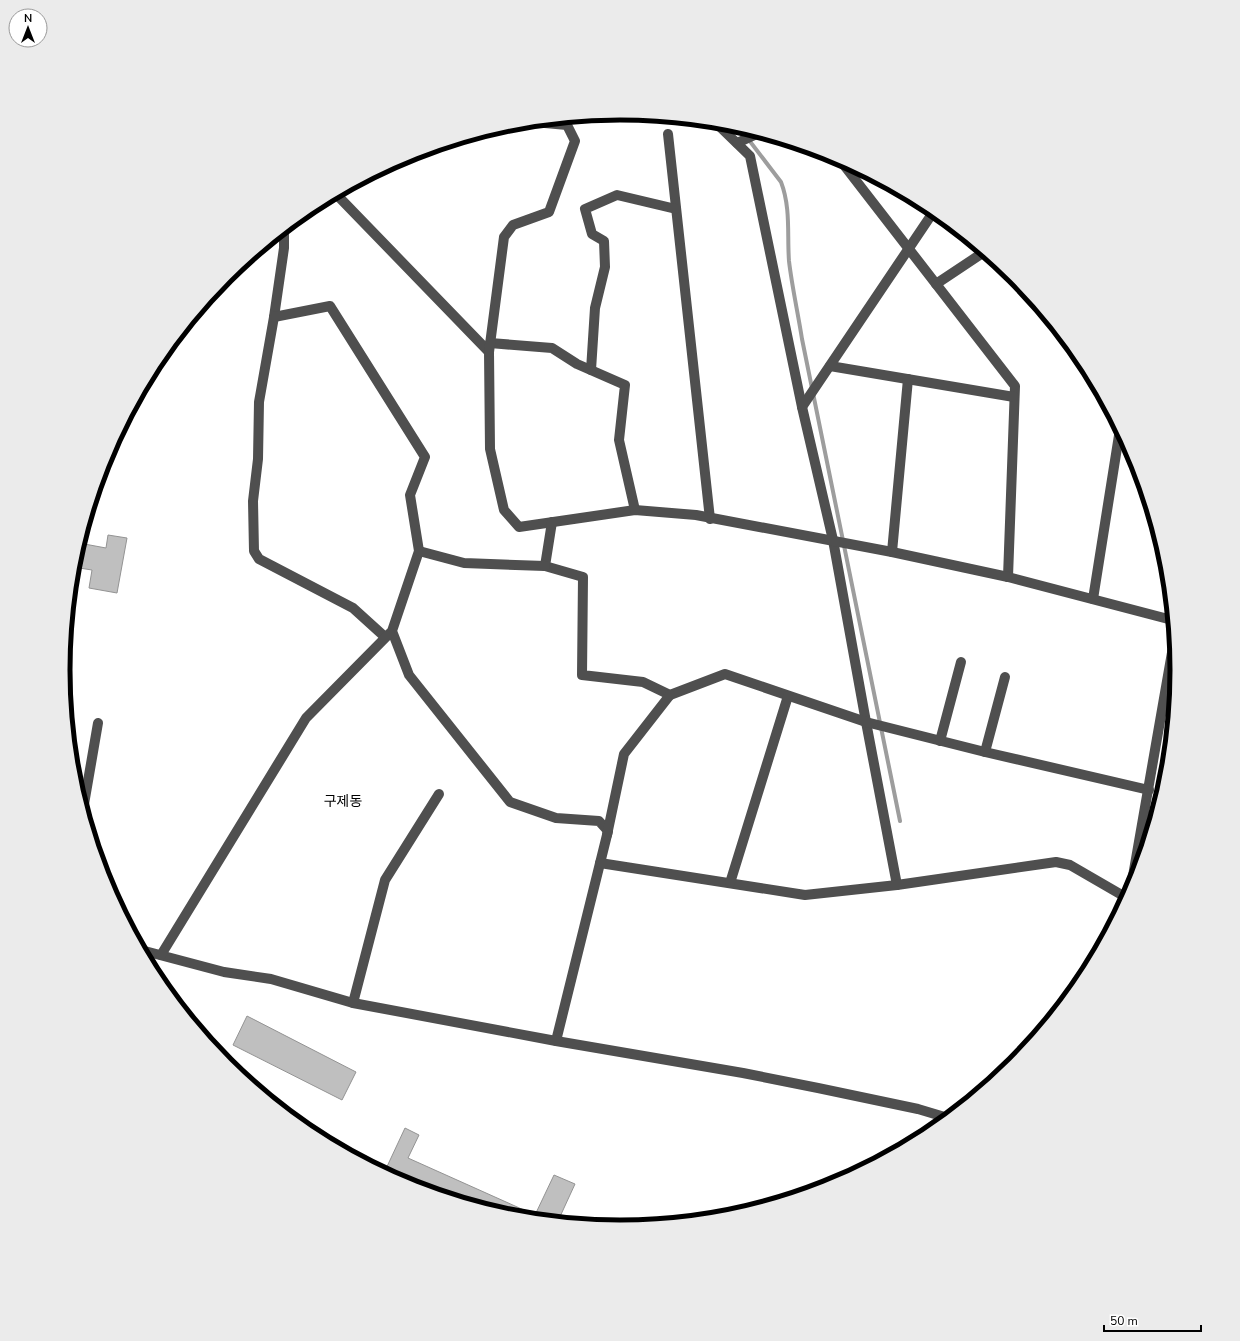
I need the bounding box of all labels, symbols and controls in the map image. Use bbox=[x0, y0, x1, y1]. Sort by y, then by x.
north arrow bbox=[8, 8, 48, 48]
text: N bbox=[24, 11, 32, 26]
district label: 구제동 bbox=[324, 792, 362, 811]
scale bar bbox=[1104, 1307, 1201, 1333]
text: 50 m bbox=[1110, 1313, 1138, 1329]

